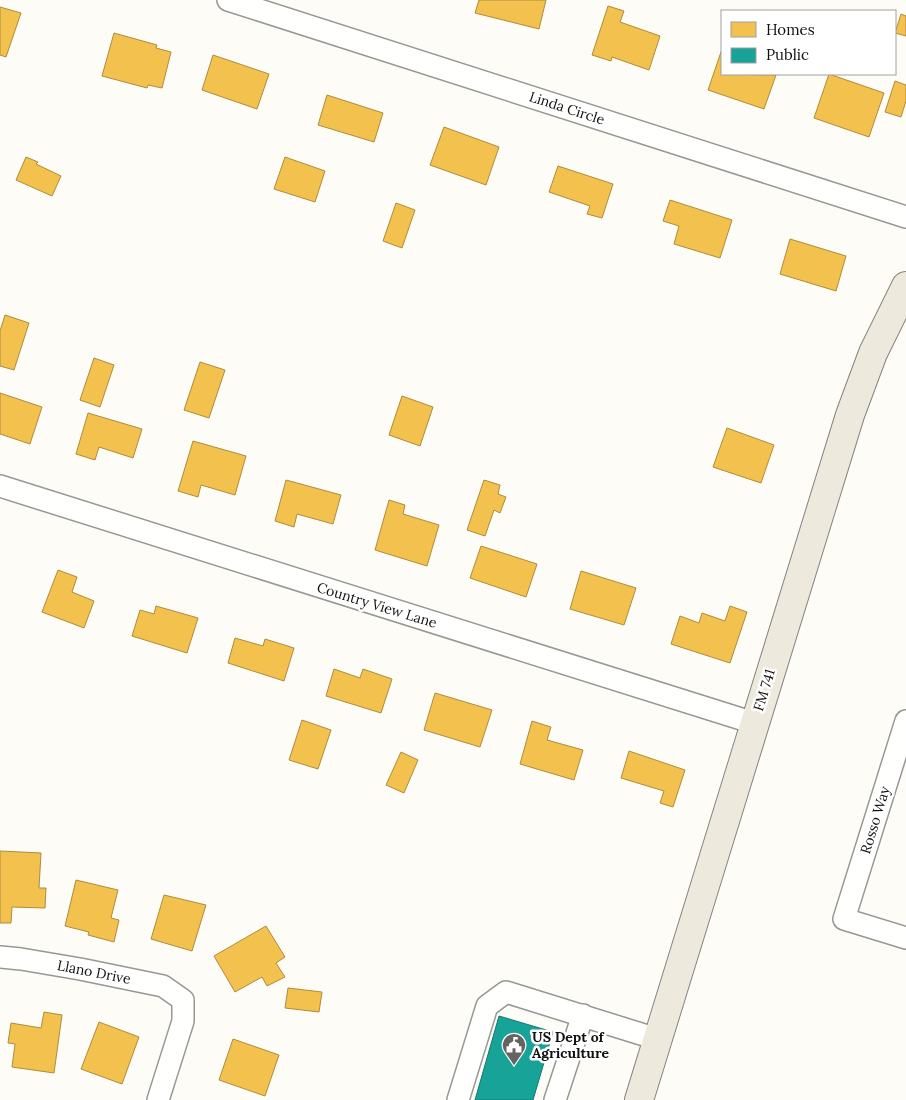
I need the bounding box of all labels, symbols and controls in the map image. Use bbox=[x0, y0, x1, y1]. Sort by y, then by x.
legend bbox=[721, 10, 896, 75]
text: Homes bbox=[766, 20, 815, 39]
text: Public bbox=[766, 45, 809, 64]
street label: Linda Circle bbox=[527, 87, 607, 129]
street label: Country View Lane bbox=[315, 578, 440, 632]
street label: FM 741 bbox=[749, 667, 779, 713]
street label: Rosso Way bbox=[856, 784, 894, 856]
street label: Llano Drive bbox=[56, 956, 133, 988]
place label: US Dept of Agriculture bbox=[532, 1028, 610, 1062]
public building icon: US Dept of Agriculture bbox=[501, 1032, 527, 1066]

